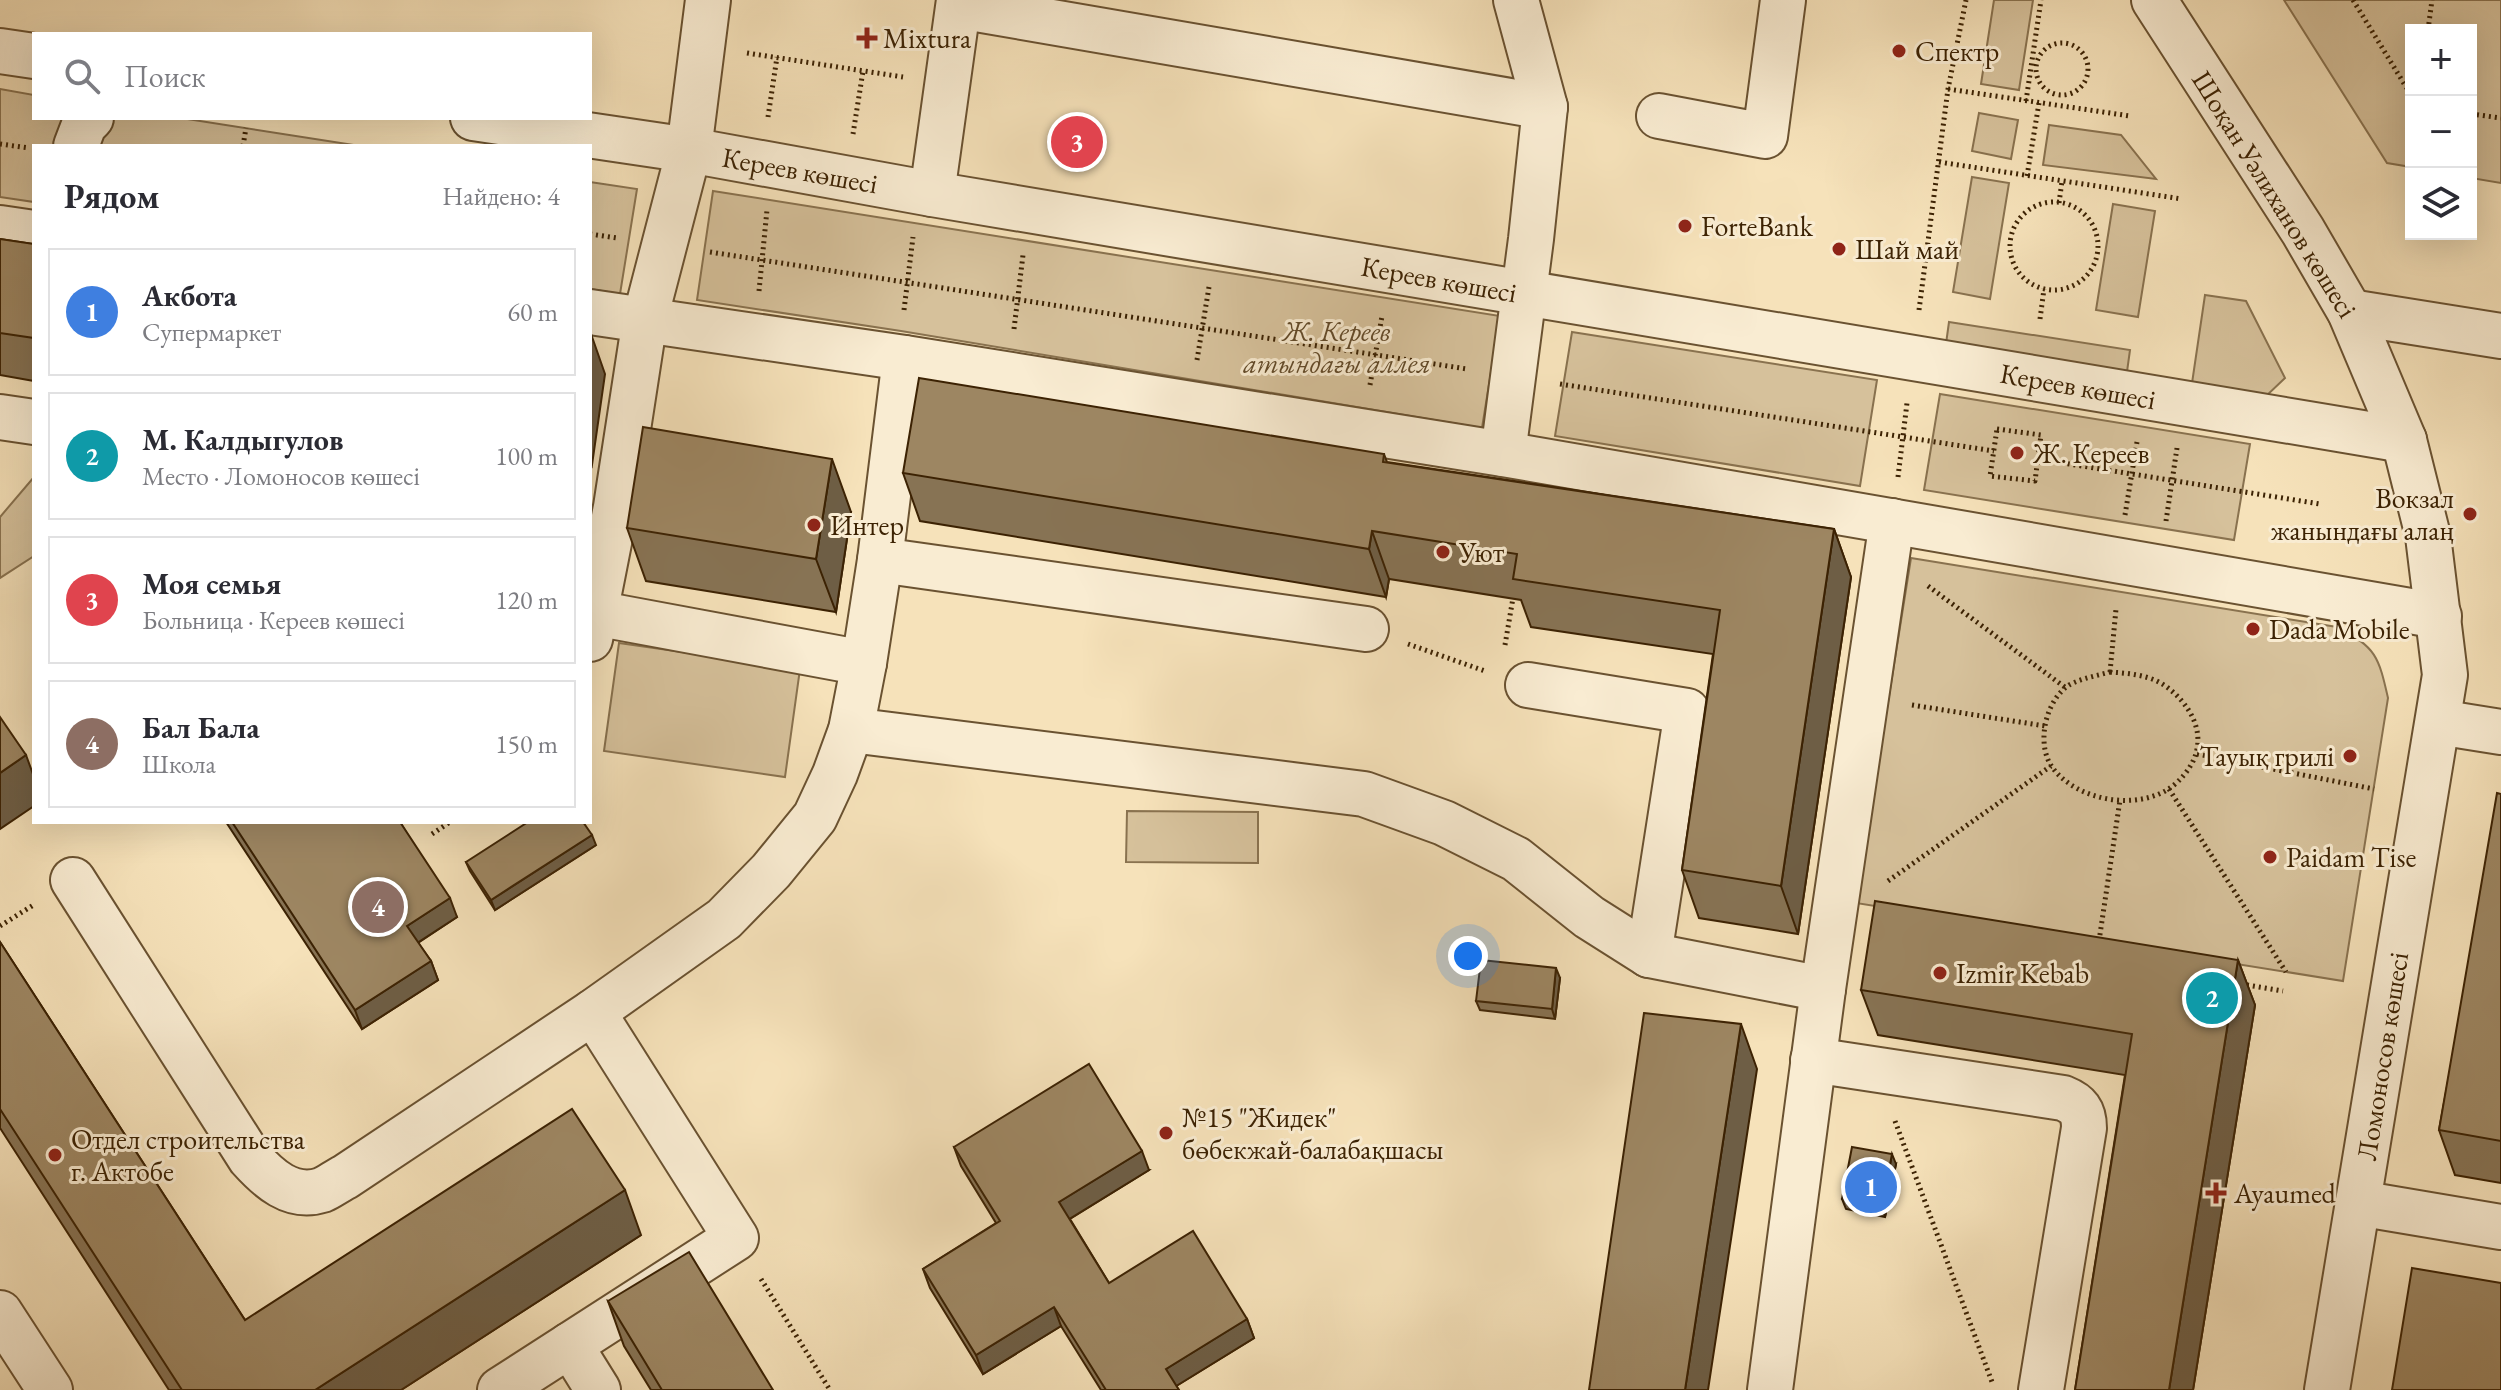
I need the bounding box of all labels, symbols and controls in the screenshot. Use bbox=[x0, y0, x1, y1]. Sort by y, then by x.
place label: Mixtura bbox=[883, 20, 972, 56]
map controls bbox=[2405, 24, 2477, 240]
button: + bbox=[2405, 24, 2477, 96]
marker: Mixtura bbox=[858, 29, 876, 47]
search box bbox=[32, 32, 592, 120]
place label: Спектр bbox=[1915, 33, 1999, 69]
marker: Спектр bbox=[1890, 42, 1908, 60]
icon: search bbox=[60, 54, 104, 98]
text: Поиск bbox=[124, 57, 206, 96]
street label: Шоқан Уәлиханов көшесі bbox=[2184, 64, 2366, 324]
button: − bbox=[2405, 96, 2477, 168]
pin: 3 bbox=[1051, 112, 1103, 172]
street label: Кереев көшесі bbox=[719, 139, 881, 201]
button: layers bbox=[2405, 168, 2477, 240]
text: Рядом bbox=[64, 174, 159, 218]
text: Найдено: 4 bbox=[442, 179, 560, 213]
place label: ForteBank bbox=[1701, 208, 1814, 244]
marker: ForteBank bbox=[1676, 217, 1694, 235]
place label: Шай май bbox=[1855, 231, 1959, 267]
marker: Шай май bbox=[1830, 240, 1848, 258]
street label: Кереев көшесі bbox=[1358, 248, 1520, 310]
text: Акбота bbox=[142, 276, 237, 315]
text: 1 bbox=[85, 295, 99, 329]
text: 60 m bbox=[508, 295, 558, 329]
park label: Ж. Кереев атындағы аллея bbox=[1242, 313, 1431, 381]
text: Супермаркет bbox=[142, 315, 281, 349]
street label: Кереев көшесі bbox=[1997, 355, 2159, 417]
text: М. Калдыгулов bbox=[142, 420, 343, 459]
place label: Ж. Кереев bbox=[2032, 435, 2149, 471]
text: 2 bbox=[85, 439, 99, 473]
text: 100 m bbox=[495, 439, 558, 473]
marker: Ж. Кереев bbox=[2008, 444, 2026, 462]
text: Место · Ломоносов көшесі bbox=[142, 459, 420, 493]
place label: Вокзал жанындағы алаң bbox=[2270, 480, 2454, 548]
marker: Вокзал жанындағы алаң bbox=[2461, 505, 2479, 523]
place label: Интер bbox=[830, 507, 904, 543]
marker: Интер bbox=[805, 516, 823, 534]
place label: Уют bbox=[1458, 534, 1505, 570]
marker: Уют bbox=[1434, 543, 1452, 561]
text: Моя семья bbox=[142, 564, 281, 603]
text: 3 bbox=[85, 583, 99, 617]
text: 120 m bbox=[495, 583, 558, 617]
text: Больница · Кереев көшесі bbox=[142, 603, 405, 637]
place label: Dada Mobile bbox=[2269, 611, 2410, 647]
marker: Dada Mobile bbox=[2244, 620, 2262, 638]
text: Бал Бала bbox=[142, 708, 260, 747]
text: 4 bbox=[85, 727, 99, 761]
text: 150 m bbox=[495, 727, 558, 761]
place label: Тауық грилі bbox=[2199, 738, 2334, 774]
text: Школа bbox=[142, 747, 216, 781]
marker: Тауық грилі bbox=[2341, 747, 2359, 765]
place label: Paidam Tise bbox=[2286, 839, 2416, 875]
marker: Paidam Tise bbox=[2261, 848, 2279, 866]
pin: 4 bbox=[352, 877, 404, 937]
your location bbox=[1448, 936, 1488, 976]
street label: Ломоносов көшесі bbox=[2348, 949, 2416, 1163]
place label: Izmir Kebab bbox=[1956, 955, 2089, 991]
marker: Izmir Kebab bbox=[1931, 964, 1949, 982]
pin: 2 bbox=[2186, 968, 2238, 1028]
place label: №15 "Жидек" бөбекжай-балабақшасы bbox=[1182, 1099, 1443, 1167]
place label: Отдел строительства г. Актобе bbox=[71, 1121, 306, 1189]
marker: №15 "Жидек" бөбекжай-балабақшасы bbox=[1157, 1124, 1175, 1142]
marker: Отдел строительства г. Актобе bbox=[46, 1146, 64, 1164]
pin: 1 bbox=[1845, 1157, 1897, 1217]
place label: Ayaumed bbox=[2233, 1175, 2337, 1211]
marker: Ayaumed bbox=[2205, 1182, 2227, 1204]

